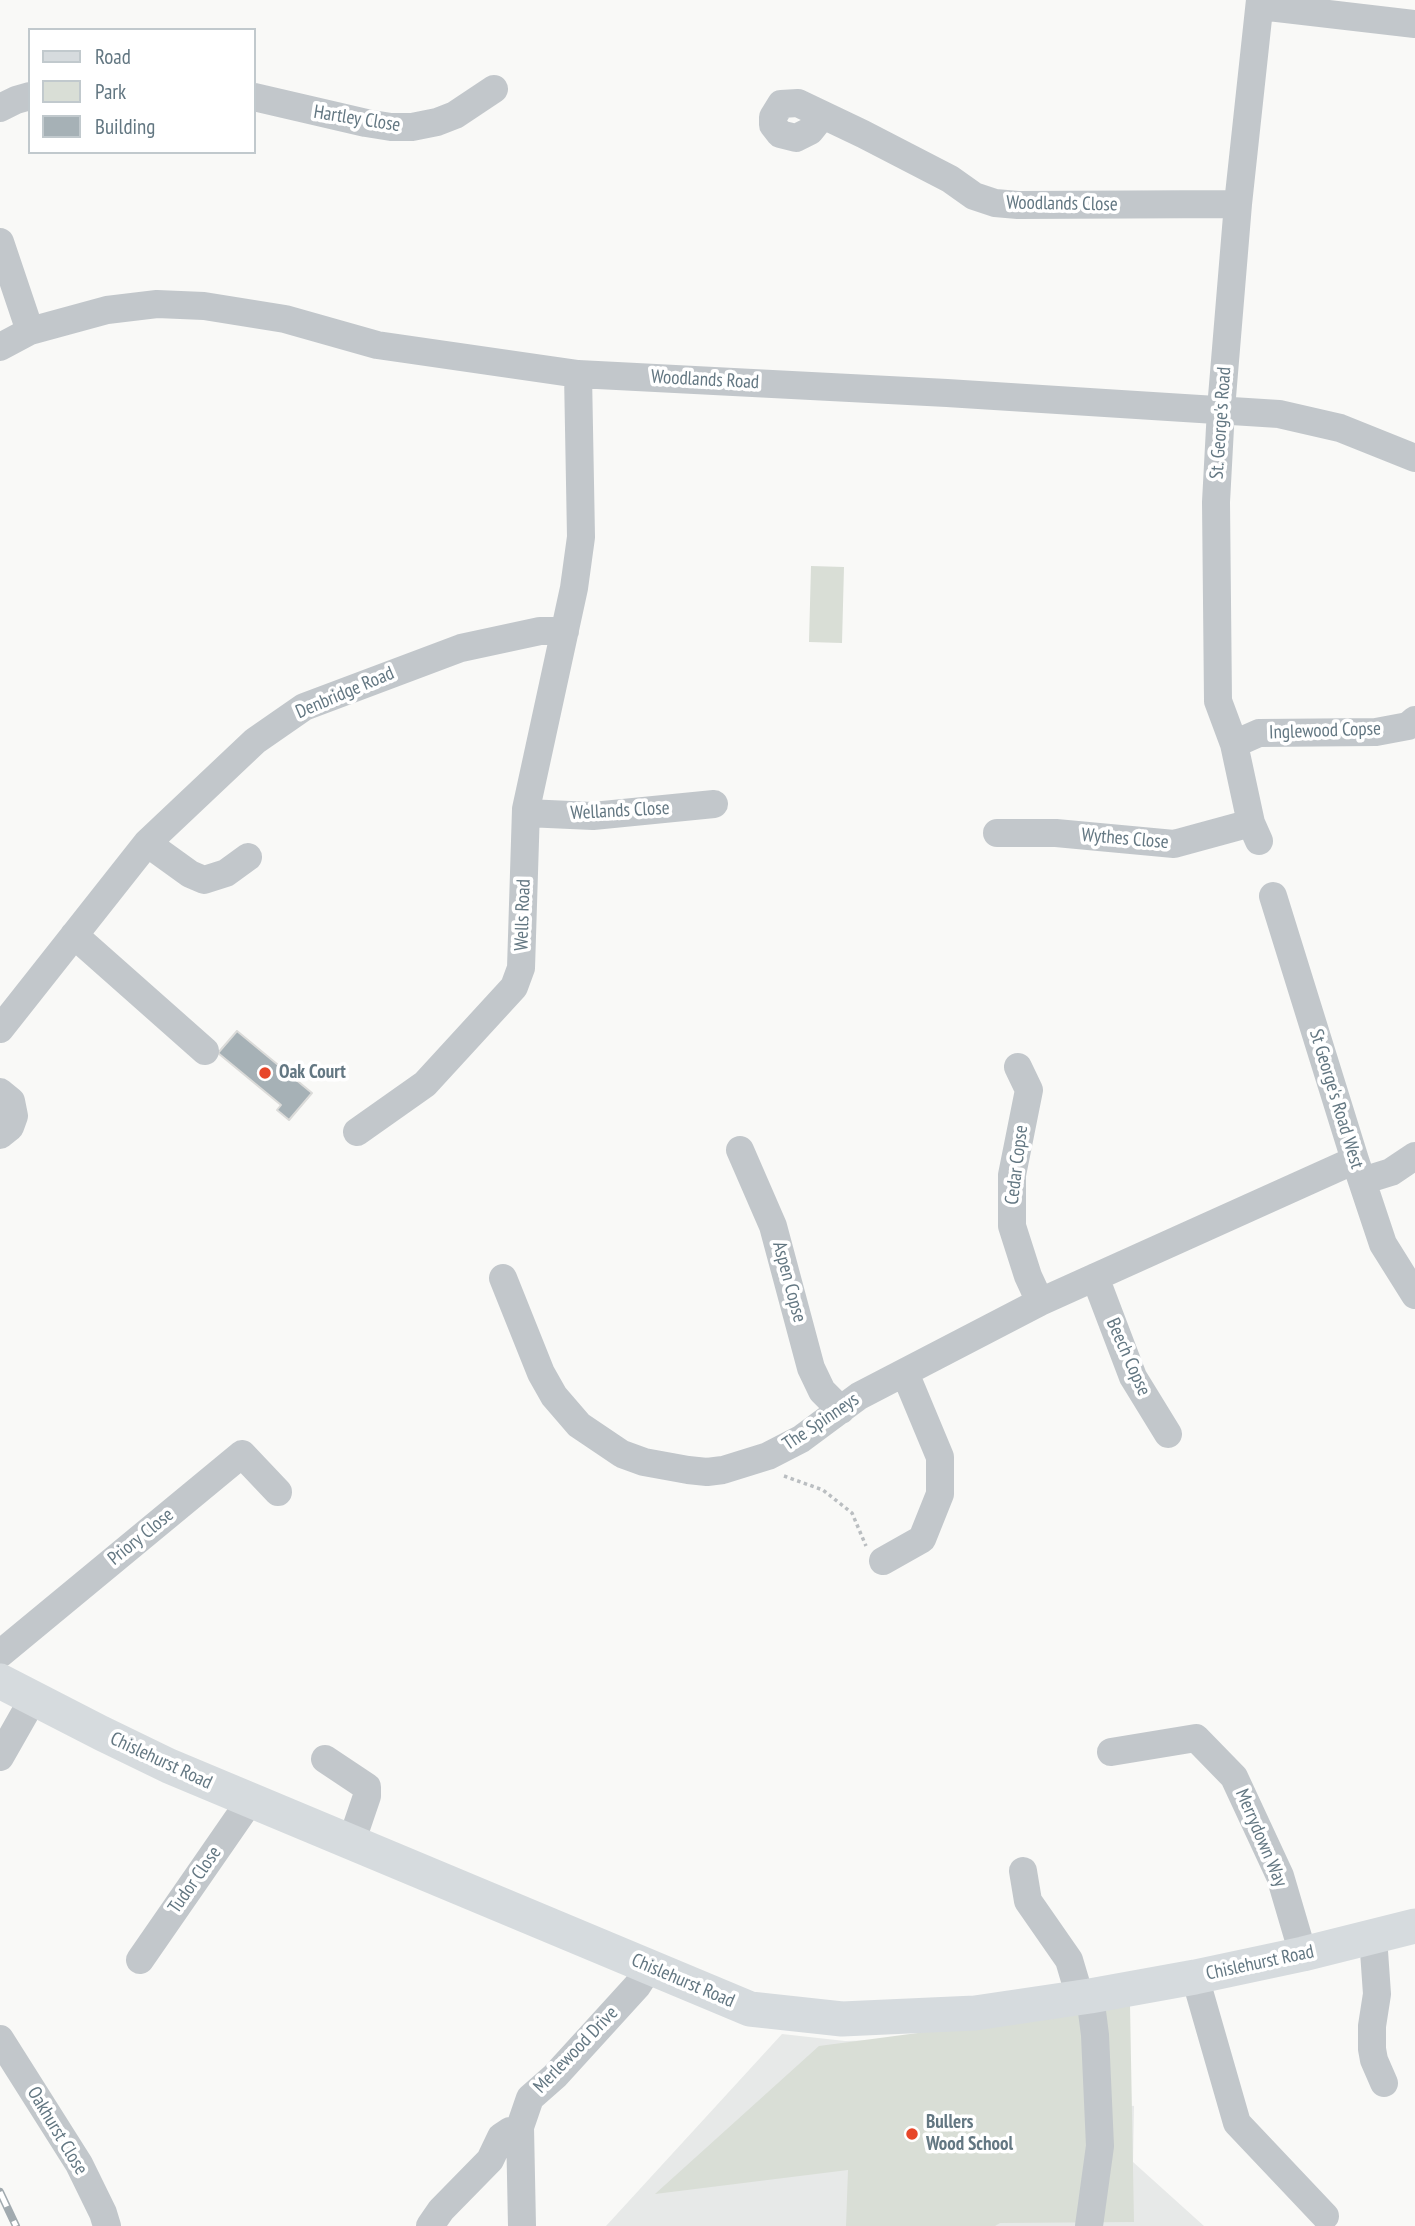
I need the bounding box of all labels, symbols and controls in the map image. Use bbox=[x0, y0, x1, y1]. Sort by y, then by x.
legend bbox=[28, 28, 256, 154]
text: Road bbox=[95, 43, 131, 70]
text: Park bbox=[95, 78, 126, 105]
street label: Hartley Close bbox=[312, 101, 402, 137]
text: Building bbox=[95, 113, 155, 140]
street label: Woodlands Close bbox=[1006, 192, 1118, 216]
street label: Woodlands Road bbox=[650, 366, 760, 394]
street label: St. George's Road bbox=[1206, 366, 1236, 480]
street label: Denbridge Road bbox=[292, 662, 398, 724]
street label: Inglewood Copse bbox=[1269, 718, 1381, 744]
street label: Wellands Close bbox=[570, 797, 670, 825]
street label: Wythes Close bbox=[1081, 824, 1169, 854]
street label: Wells Road bbox=[510, 879, 536, 951]
street label: St George's Road West bbox=[1304, 1027, 1368, 1171]
place label: Oak Court bbox=[279, 1062, 346, 1084]
marker: Oak Court bbox=[257, 1065, 273, 1081]
street label: Cedar Copse bbox=[1001, 1124, 1033, 1206]
street label: Aspen Copse bbox=[767, 1239, 811, 1325]
street label: Beech Copse bbox=[1101, 1315, 1155, 1399]
street label: The Spinneys bbox=[779, 1388, 863, 1456]
street label: Priory Close bbox=[104, 1504, 178, 1570]
street label: Chislehurst Road bbox=[106, 1727, 216, 1795]
street label: Merrydown Way bbox=[1230, 1786, 1292, 1890]
street label: Tudor Close bbox=[164, 1842, 226, 1918]
street label: Chislehurst Road bbox=[1204, 1940, 1316, 1986]
street label: Chislehurst Road bbox=[628, 1949, 738, 2013]
street label: Merlewood Drive bbox=[529, 2002, 623, 2098]
street label: Oakhurst Close bbox=[22, 2083, 92, 2179]
place label: Bullers Wood School bbox=[926, 2112, 1013, 2156]
marker: Bullers Wood School bbox=[904, 2126, 920, 2142]

